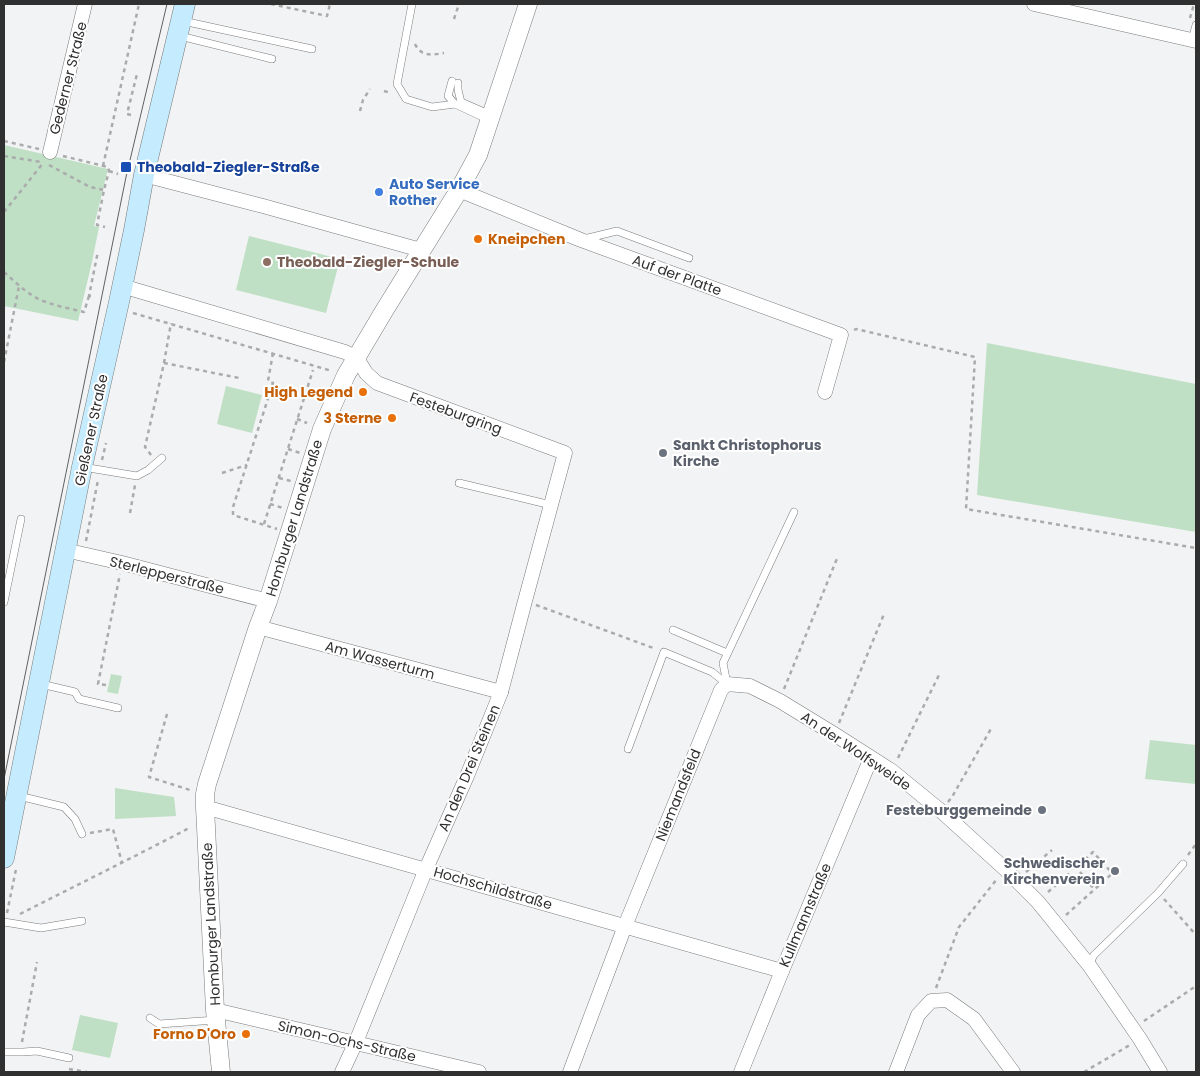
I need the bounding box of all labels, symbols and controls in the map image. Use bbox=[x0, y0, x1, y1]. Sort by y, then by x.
street label: Gederner Straße bbox=[44, 19, 92, 137]
place label: Theobald-Ziegler-Straße bbox=[137, 157, 320, 177]
marker: Theobald-Ziegler-Straße bbox=[119, 160, 133, 174]
place label: Auto Service Rother bbox=[389, 174, 480, 210]
marker: Auto Service Rother bbox=[373, 186, 385, 198]
place label: Kneipchen bbox=[488, 229, 565, 249]
marker: Kneipchen bbox=[472, 233, 484, 245]
street label: Auf der Platte bbox=[630, 250, 725, 301]
place label: Theobald-Ziegler-Schule bbox=[277, 252, 460, 272]
marker: Theobald-Ziegler-Schule bbox=[261, 256, 273, 268]
street label: Gießener Straße bbox=[69, 372, 113, 488]
place label: High Legend bbox=[264, 382, 353, 402]
marker: High Legend bbox=[357, 386, 369, 398]
street label: Festeburgring bbox=[407, 387, 505, 439]
place label: 3 Sterne bbox=[324, 408, 382, 428]
marker: 3 Sterne bbox=[386, 412, 398, 424]
place label: Sankt Christophorus Kirche bbox=[673, 435, 822, 471]
street label: Homburger Landstraße bbox=[261, 437, 327, 599]
marker: Sankt Christophorus Kirche bbox=[657, 447, 669, 459]
street label: Sterlepperstraße bbox=[108, 551, 227, 599]
street label: Am Wasserturm bbox=[323, 636, 437, 684]
street label: An den Drei Steinen bbox=[433, 701, 505, 835]
street label: An der Wolfsweide bbox=[797, 707, 915, 796]
street label: Niemandsfeld bbox=[650, 746, 706, 844]
place label: Festeburggemeinde bbox=[886, 800, 1032, 820]
marker: Festeburggemeinde bbox=[1036, 804, 1048, 816]
street label: Homburger Landstraße bbox=[197, 842, 225, 1006]
place label: Schwedischer Kirchenverein bbox=[1004, 853, 1105, 889]
street label: Kullmannstraße bbox=[774, 860, 836, 970]
street label: Hochschildstraße bbox=[431, 862, 555, 915]
marker: Schwedischer Kirchenverein bbox=[1109, 865, 1121, 877]
street label: Simon-Ochs-Straße bbox=[276, 1015, 418, 1067]
place label: Forno D'Oro bbox=[153, 1024, 236, 1044]
marker: Forno D'Oro bbox=[240, 1028, 252, 1040]

